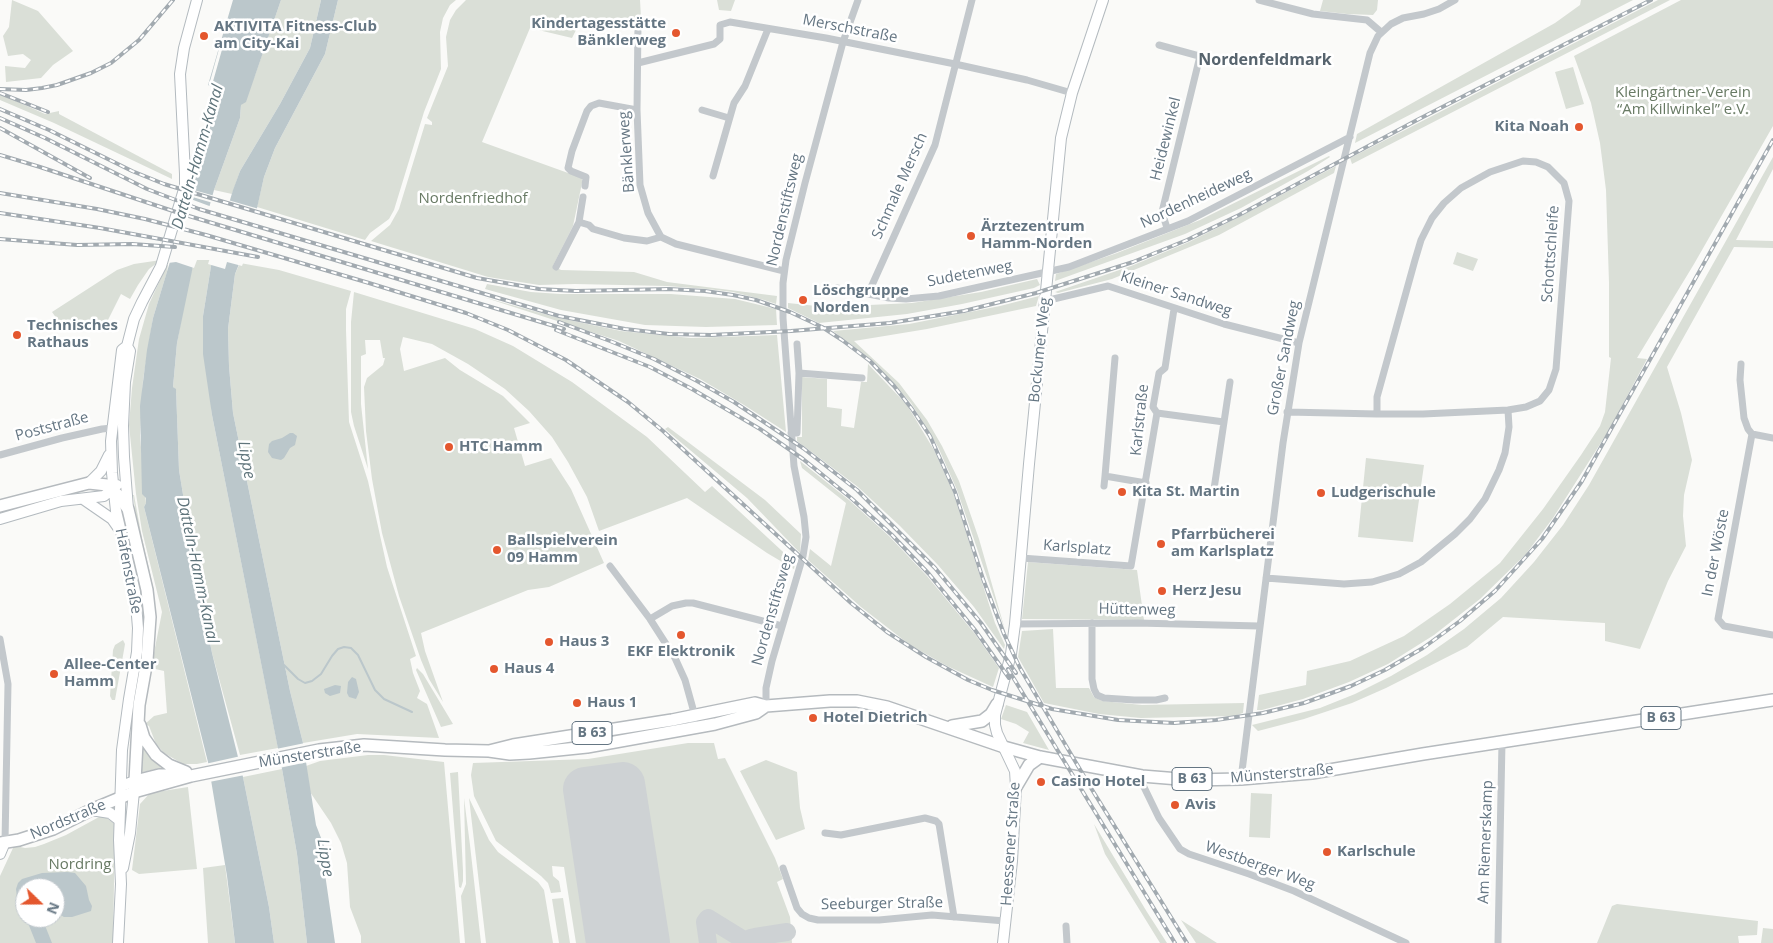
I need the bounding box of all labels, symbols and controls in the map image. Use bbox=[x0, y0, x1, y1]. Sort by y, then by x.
street label: Merschstraße bbox=[801, 11, 899, 47]
place label: Kindertagesstätte Bänklerweg bbox=[531, 15, 666, 50]
place label: AKTIVITA Fitness-Club am City-Kai bbox=[214, 18, 377, 53]
marker: Kindertagesstätte Bänklerweg bbox=[670, 27, 682, 39]
marker: AKTIVITA Fitness-Club am City-Kai bbox=[198, 30, 210, 42]
district label: Nordenfeldmark bbox=[1198, 50, 1332, 70]
water label: Datteln-Hamm-Kanal bbox=[168, 82, 228, 232]
park label: Kleingärtner-Verein “Am Killwinkel” e.V. bbox=[1615, 84, 1751, 119]
street label: Heidewinkel bbox=[1147, 95, 1185, 183]
street label: Bänklerweg bbox=[615, 111, 639, 193]
place label: Kita Noah bbox=[1495, 118, 1569, 136]
marker: Kita Noah bbox=[1573, 121, 1585, 133]
street label: Schmale Mersch bbox=[868, 130, 932, 242]
street label: Nordenstiftsweg bbox=[763, 152, 807, 268]
street label: Nordenheideweg bbox=[1138, 165, 1254, 233]
park label: Nordenfriedhof bbox=[418, 190, 528, 208]
street label: Schottschleife bbox=[1539, 205, 1563, 303]
place label: Ärztezentrum Hamm-Norden bbox=[981, 218, 1092, 253]
marker: Ärztezentrum Hamm-Norden bbox=[965, 230, 977, 242]
street label: Sudetenweg bbox=[926, 257, 1014, 291]
street label: Kleiner Sandweg bbox=[1118, 268, 1234, 320]
place label: Löschgruppe Norden bbox=[813, 282, 909, 317]
marker: Löschgruppe Norden bbox=[797, 294, 809, 306]
street label: Bockumer Weg bbox=[1026, 296, 1054, 404]
street label: Großer Sandweg bbox=[1264, 299, 1304, 417]
place label: Technisches Rathaus bbox=[27, 317, 118, 352]
marker: Technisches Rathaus bbox=[11, 329, 23, 341]
street label: Karlstraße bbox=[1127, 383, 1153, 457]
street label: Poststraße bbox=[13, 409, 91, 445]
place label: HTC Hamm bbox=[459, 438, 543, 456]
water label: Lippe bbox=[233, 440, 259, 480]
marker: HTC Hamm bbox=[443, 441, 455, 453]
place label: Kita St. Martin bbox=[1132, 483, 1240, 501]
place label: Ludgerischule bbox=[1331, 484, 1436, 502]
marker: Kita St. Martin bbox=[1116, 486, 1128, 498]
marker: Ludgerischule bbox=[1315, 487, 1327, 499]
water label: Datteln-Hamm-Kanal bbox=[172, 495, 222, 645]
street label: In der Wöste bbox=[1699, 508, 1733, 598]
place label: Pfarrbücherei am Karlsplatz bbox=[1171, 526, 1275, 561]
street label: Hafenstraße bbox=[111, 527, 145, 615]
place label: Ballspielverein 09 Hamm bbox=[507, 532, 618, 567]
street label: Karlsplatz bbox=[1042, 537, 1112, 559]
marker: Pfarrbücherei am Karlsplatz bbox=[1155, 538, 1167, 550]
marker: Ballspielverein 09 Hamm bbox=[491, 544, 503, 556]
street label: Nordenstiftsweg bbox=[748, 552, 798, 668]
place label: Herz Jesu bbox=[1172, 582, 1242, 600]
marker: Herz Jesu bbox=[1156, 585, 1168, 597]
street label: Hüttenweg bbox=[1098, 600, 1176, 620]
marker: EKF Elektronik bbox=[675, 629, 687, 641]
place label: Haus 3 bbox=[559, 633, 609, 651]
marker: Haus 3 bbox=[543, 636, 555, 648]
place label: EKF Elektronik bbox=[627, 643, 735, 661]
place label: Allee-Center Hamm bbox=[64, 656, 157, 691]
place label: Haus 4 bbox=[504, 660, 554, 678]
marker: Haus 4 bbox=[488, 663, 500, 675]
marker: Allee-Center Hamm bbox=[48, 668, 60, 680]
place label: Haus 1 bbox=[587, 694, 637, 712]
marker: Haus 1 bbox=[571, 697, 583, 709]
road number: B 63 bbox=[1641, 706, 1681, 730]
place label: Hotel Dietrich bbox=[823, 709, 928, 727]
marker: Hotel Dietrich bbox=[807, 712, 819, 724]
road number: B 63 bbox=[572, 721, 612, 744]
street label: Münsterstraße bbox=[257, 738, 363, 772]
street label: Münsterstraße bbox=[1230, 761, 1334, 787]
road number: B 63 bbox=[1172, 768, 1212, 791]
place label: Casino Hotel bbox=[1051, 773, 1145, 791]
marker: Casino Hotel bbox=[1035, 776, 1047, 788]
street label: Am Riemerskamp bbox=[1475, 780, 1497, 904]
street label: Heessener Straße bbox=[998, 781, 1024, 907]
street label: Nordstraße bbox=[28, 796, 108, 844]
place label: Avis bbox=[1185, 796, 1216, 814]
marker: Avis bbox=[1169, 799, 1181, 811]
water label: Lippe bbox=[313, 838, 337, 878]
street label: Westberger Weg bbox=[1203, 838, 1317, 894]
place label: Karlschule bbox=[1337, 843, 1416, 861]
marker: Karlschule bbox=[1321, 846, 1333, 858]
park label: Nordring bbox=[49, 856, 111, 874]
north arrow bbox=[15, 878, 65, 928]
street label: Seeburger Straße bbox=[821, 894, 943, 914]
text: N bbox=[43, 900, 64, 917]

